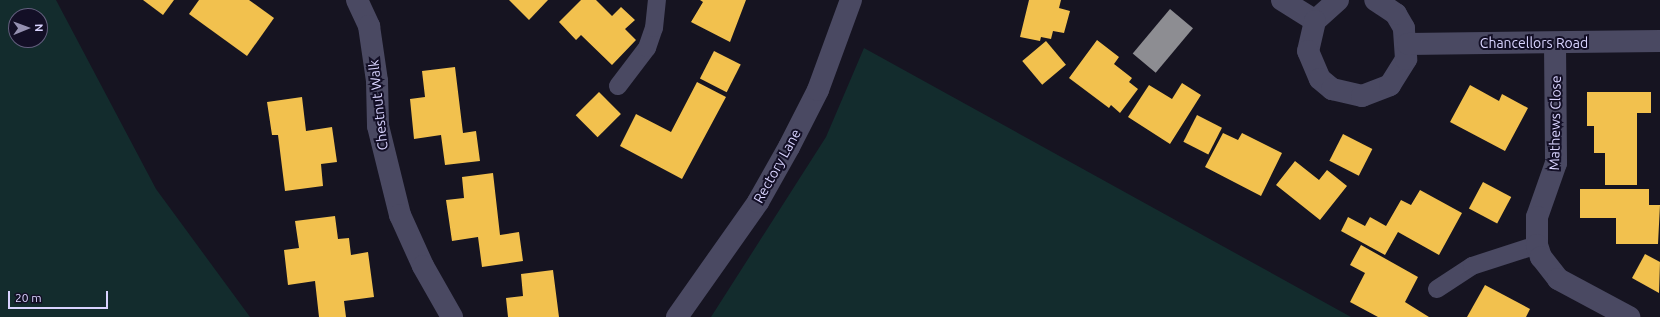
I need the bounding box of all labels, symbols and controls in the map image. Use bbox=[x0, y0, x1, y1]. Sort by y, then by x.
north arrow bbox=[8, 8, 48, 48]
text: N bbox=[33, 24, 45, 32]
street label: Chancellors Road bbox=[1480, 35, 1588, 51]
street label: Chestnut Walk bbox=[365, 59, 391, 151]
street label: Mathews Close bbox=[1546, 75, 1564, 171]
street label: Rectory Lane bbox=[750, 126, 804, 206]
scale bar bbox=[10, 283, 110, 309]
text: 20 m bbox=[15, 291, 42, 304]

